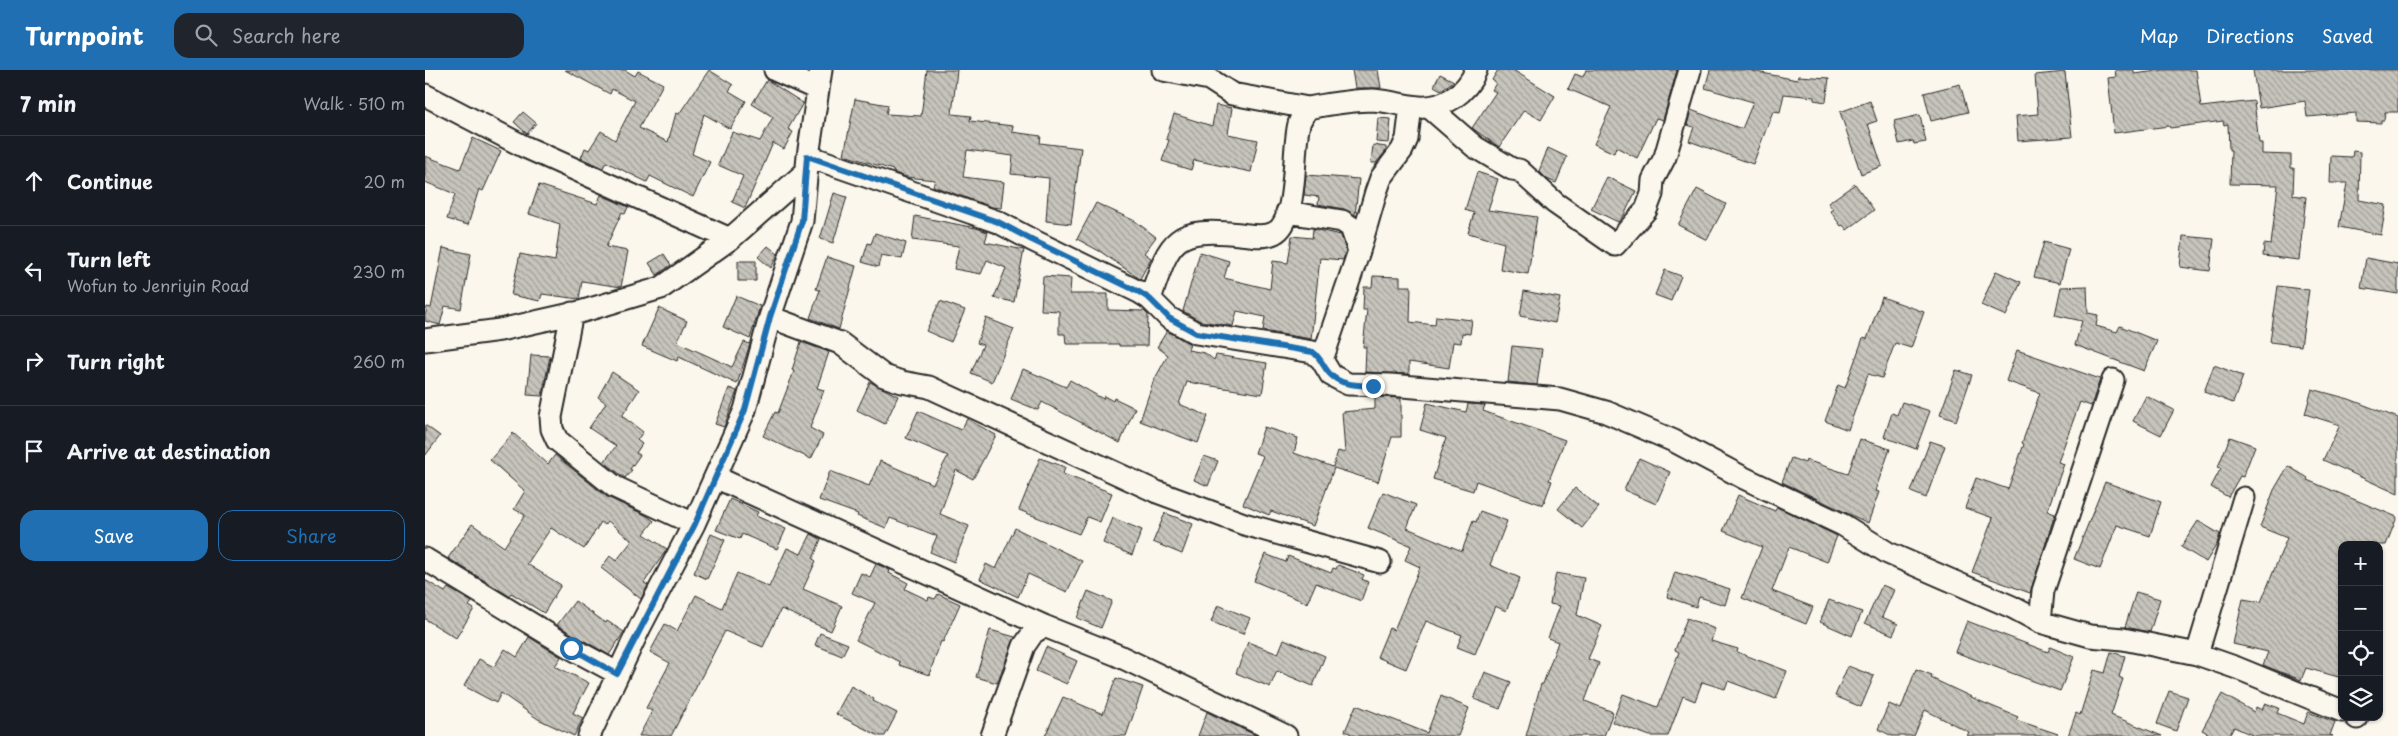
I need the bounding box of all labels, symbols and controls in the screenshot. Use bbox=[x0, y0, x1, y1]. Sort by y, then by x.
search box bbox=[174, 13, 524, 58]
text: Turnpoint bbox=[25, 17, 144, 53]
icon: search bbox=[192, 21, 220, 49]
text: Search here bbox=[232, 21, 341, 49]
text: Map bbox=[2140, 22, 2178, 49]
text: Directions bbox=[2206, 22, 2294, 49]
text: Saved bbox=[2322, 22, 2373, 49]
text: 7 min bbox=[20, 87, 76, 119]
text: Walk · 510 m bbox=[303, 91, 405, 115]
icon: ahead bbox=[20, 167, 48, 195]
text: Continue bbox=[67, 167, 153, 195]
text: 20 m bbox=[364, 169, 405, 193]
text: Turn left bbox=[67, 245, 151, 273]
icon: left bbox=[20, 257, 48, 285]
text: 230 m bbox=[353, 259, 405, 283]
text: Wofun to Jenriyin Road bbox=[67, 273, 249, 297]
icon: right bbox=[20, 347, 48, 375]
text: Turn right bbox=[67, 347, 165, 375]
text: 260 m bbox=[353, 349, 405, 373]
route end bbox=[1362, 375, 1385, 398]
icon: arrive bbox=[20, 437, 48, 465]
text: Arrive at destination bbox=[67, 437, 271, 465]
button: Save bbox=[20, 510, 208, 561]
button: Share bbox=[218, 510, 405, 561]
map controls bbox=[2338, 541, 2383, 721]
button: + bbox=[2338, 541, 2383, 586]
button: − bbox=[2338, 586, 2383, 631]
button: locate bbox=[2338, 631, 2383, 676]
route start bbox=[560, 637, 583, 660]
button: layers bbox=[2338, 676, 2383, 721]

